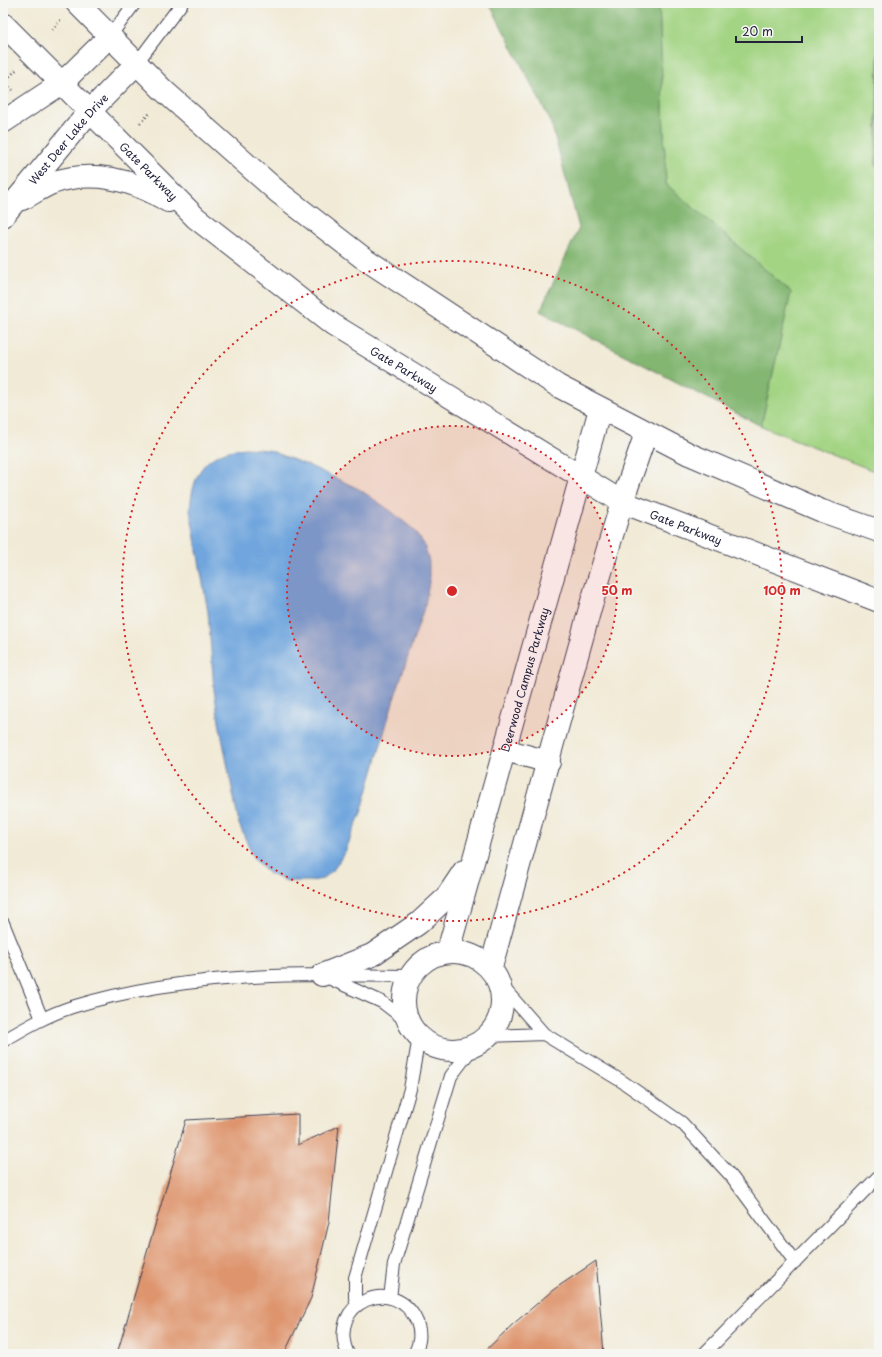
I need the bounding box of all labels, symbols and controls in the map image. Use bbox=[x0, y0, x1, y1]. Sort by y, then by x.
scale bar bbox=[736, 18, 802, 44]
text: 20 m bbox=[742, 22, 773, 40]
street label: West Deer Lake Drive bbox=[24, 89, 112, 188]
street label: Gate Parkway bbox=[116, 138, 182, 204]
street label: Gate Parkway bbox=[367, 341, 441, 396]
street label: Gate Parkway bbox=[647, 505, 725, 548]
text: 50 m bbox=[601, 581, 633, 599]
text: 100 m bbox=[763, 581, 801, 599]
centre of rings bbox=[445, 584, 459, 598]
street label: Deerwood Campus Parkway bbox=[496, 605, 552, 754]

